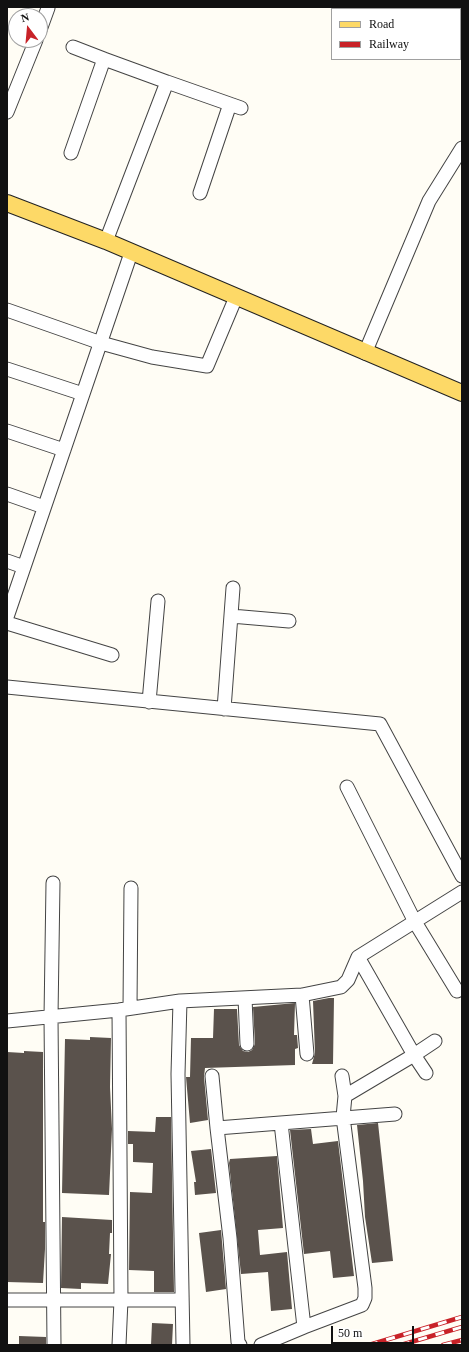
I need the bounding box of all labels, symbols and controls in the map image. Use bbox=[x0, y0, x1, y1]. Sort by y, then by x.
north arrow bbox=[8, 8, 48, 48]
legend bbox=[331, 8, 461, 60]
text: N bbox=[19, 11, 30, 24]
text: Road bbox=[369, 17, 394, 31]
text: Railway bbox=[369, 37, 409, 51]
scale bar bbox=[333, 1318, 416, 1344]
text: 50 m bbox=[338, 1326, 362, 1340]

